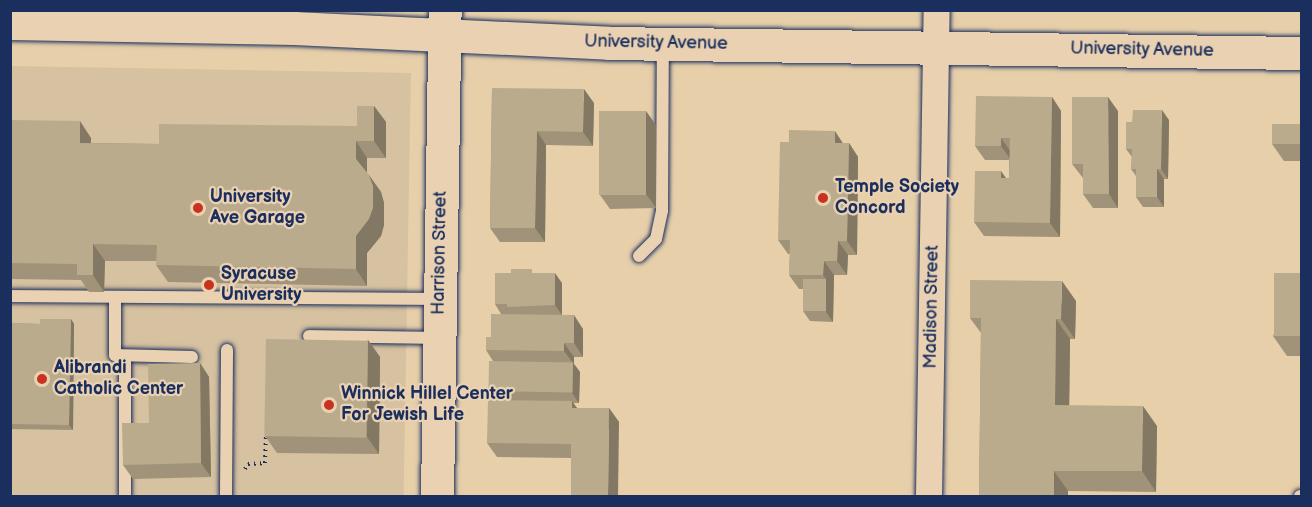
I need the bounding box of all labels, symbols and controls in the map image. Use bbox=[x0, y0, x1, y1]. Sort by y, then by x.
street label: University Avenue bbox=[584, 31, 728, 55]
street label: University Avenue bbox=[1070, 38, 1214, 62]
place label: Temple Society Concord bbox=[835, 177, 959, 219]
place label: University Ave Garage bbox=[210, 187, 305, 230]
street label: Harrison Street bbox=[428, 191, 452, 315]
marker: Temple Society Concord bbox=[816, 191, 830, 205]
marker: University Ave Garage bbox=[191, 201, 205, 215]
street label: Madison Street bbox=[920, 245, 944, 369]
place label: Syracuse University bbox=[221, 264, 302, 306]
marker: Syracuse University bbox=[202, 278, 216, 292]
place label: Alibrandi Catholic Center bbox=[54, 358, 183, 400]
marker: Alibrandi Catholic Center bbox=[35, 372, 49, 386]
place label: Winnick Hillel Center For Jewish Life bbox=[341, 384, 513, 426]
marker: Winnick Hillel Center For Jewish Life bbox=[322, 398, 336, 412]

